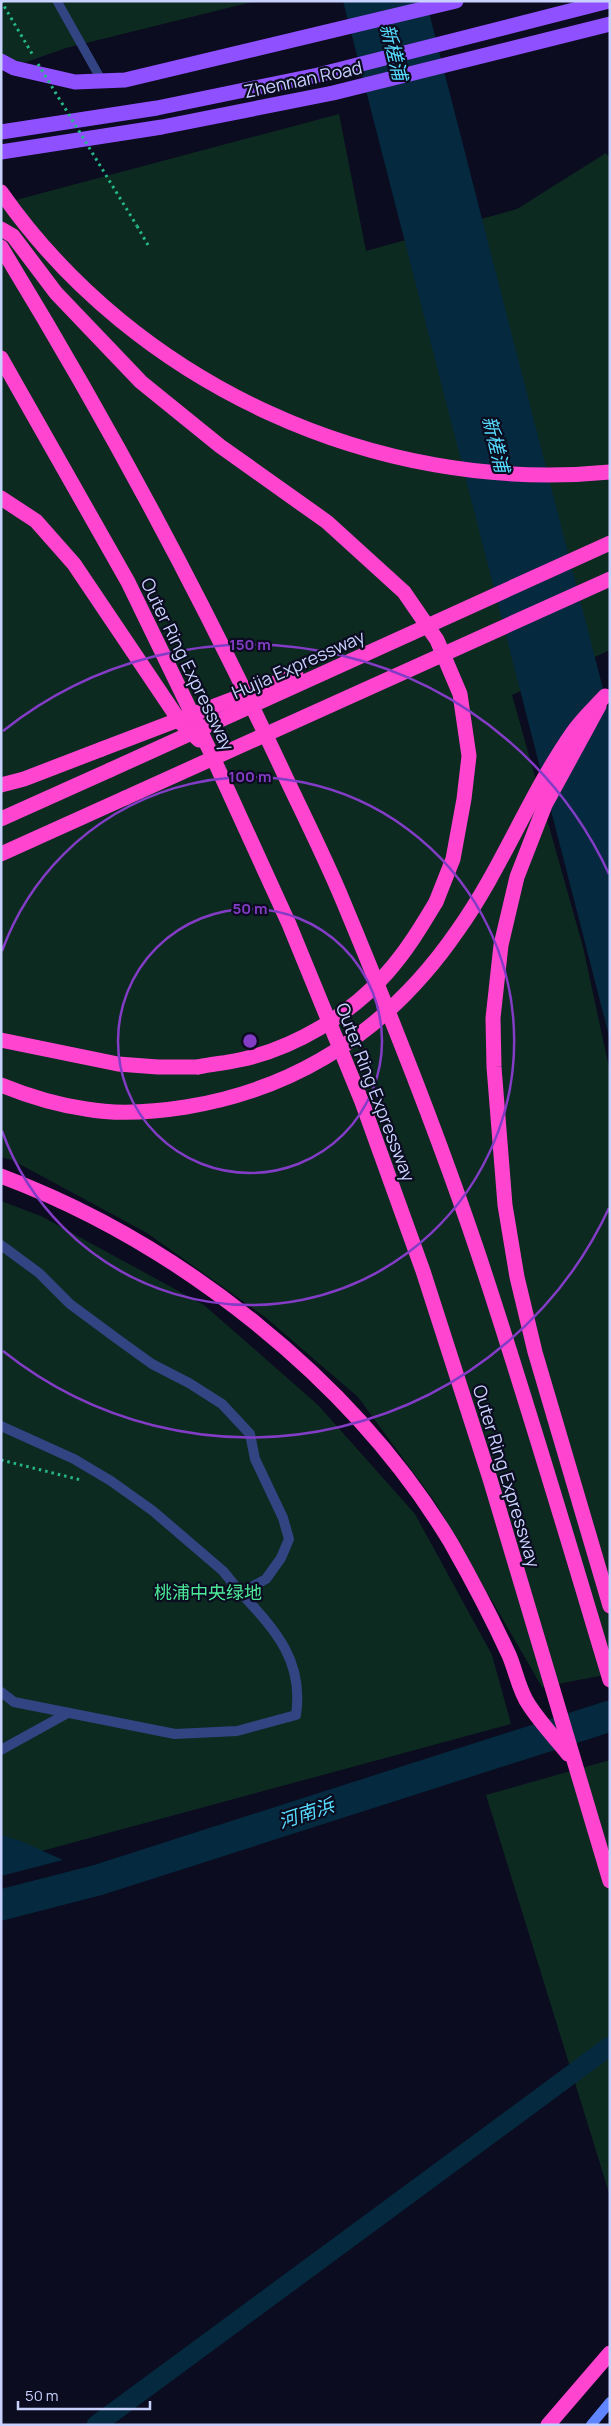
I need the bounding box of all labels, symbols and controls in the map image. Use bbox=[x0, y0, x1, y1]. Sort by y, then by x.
water label: 新槎浦 bbox=[374, 21, 414, 86]
street label: Zhennan Road bbox=[242, 55, 364, 103]
water label: 新槎浦 bbox=[476, 413, 516, 478]
street label: Outer Ring Expressway bbox=[136, 573, 241, 755]
street label: Hujia Expressway bbox=[228, 624, 369, 704]
text: 150 m bbox=[229, 634, 271, 655]
text: 100 m bbox=[229, 766, 271, 787]
text: 50 m bbox=[232, 898, 268, 919]
street label: Outer Ring Expressway bbox=[331, 999, 421, 1185]
centre of rings bbox=[241, 1032, 259, 1050]
street label: Outer Ring Expressway bbox=[468, 1382, 546, 1571]
park label: 桃浦中央绿地 bbox=[154, 1580, 262, 1604]
water label: 河南浜 bbox=[275, 1791, 339, 1834]
scale bar bbox=[18, 2378, 150, 2410]
text: 50 m bbox=[25, 2385, 59, 2406]

